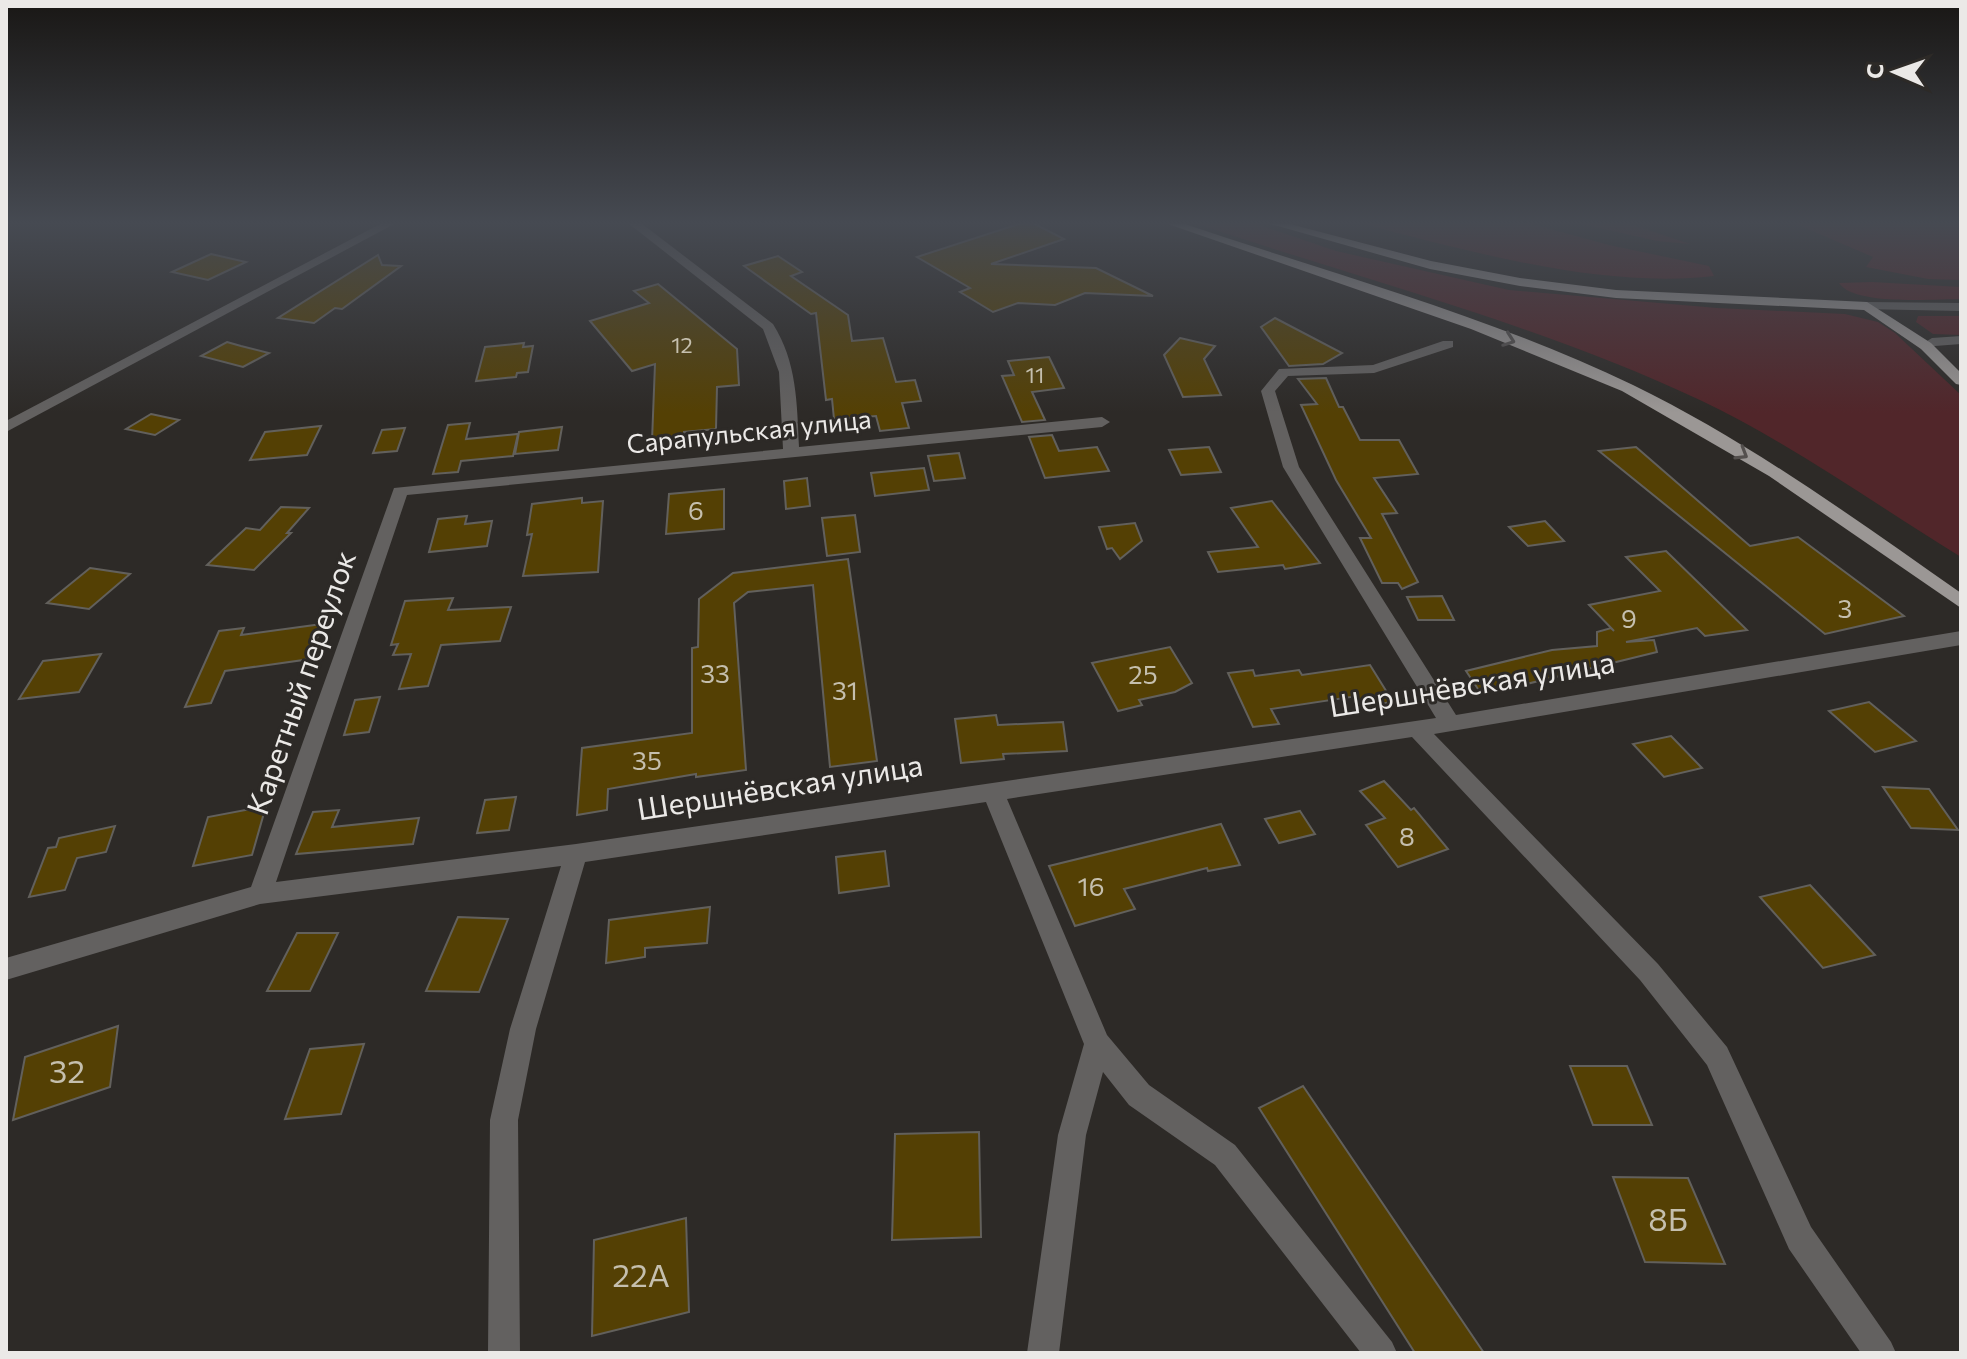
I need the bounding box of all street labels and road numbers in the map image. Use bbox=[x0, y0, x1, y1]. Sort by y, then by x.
street label: Сарапульская улица bbox=[625, 402, 873, 459]
street label: Каретный переулок bbox=[237, 545, 362, 819]
street label: Шершнёвская улица bbox=[1326, 642, 1617, 723]
street label: Шершнёвская улица bbox=[634, 745, 925, 826]

